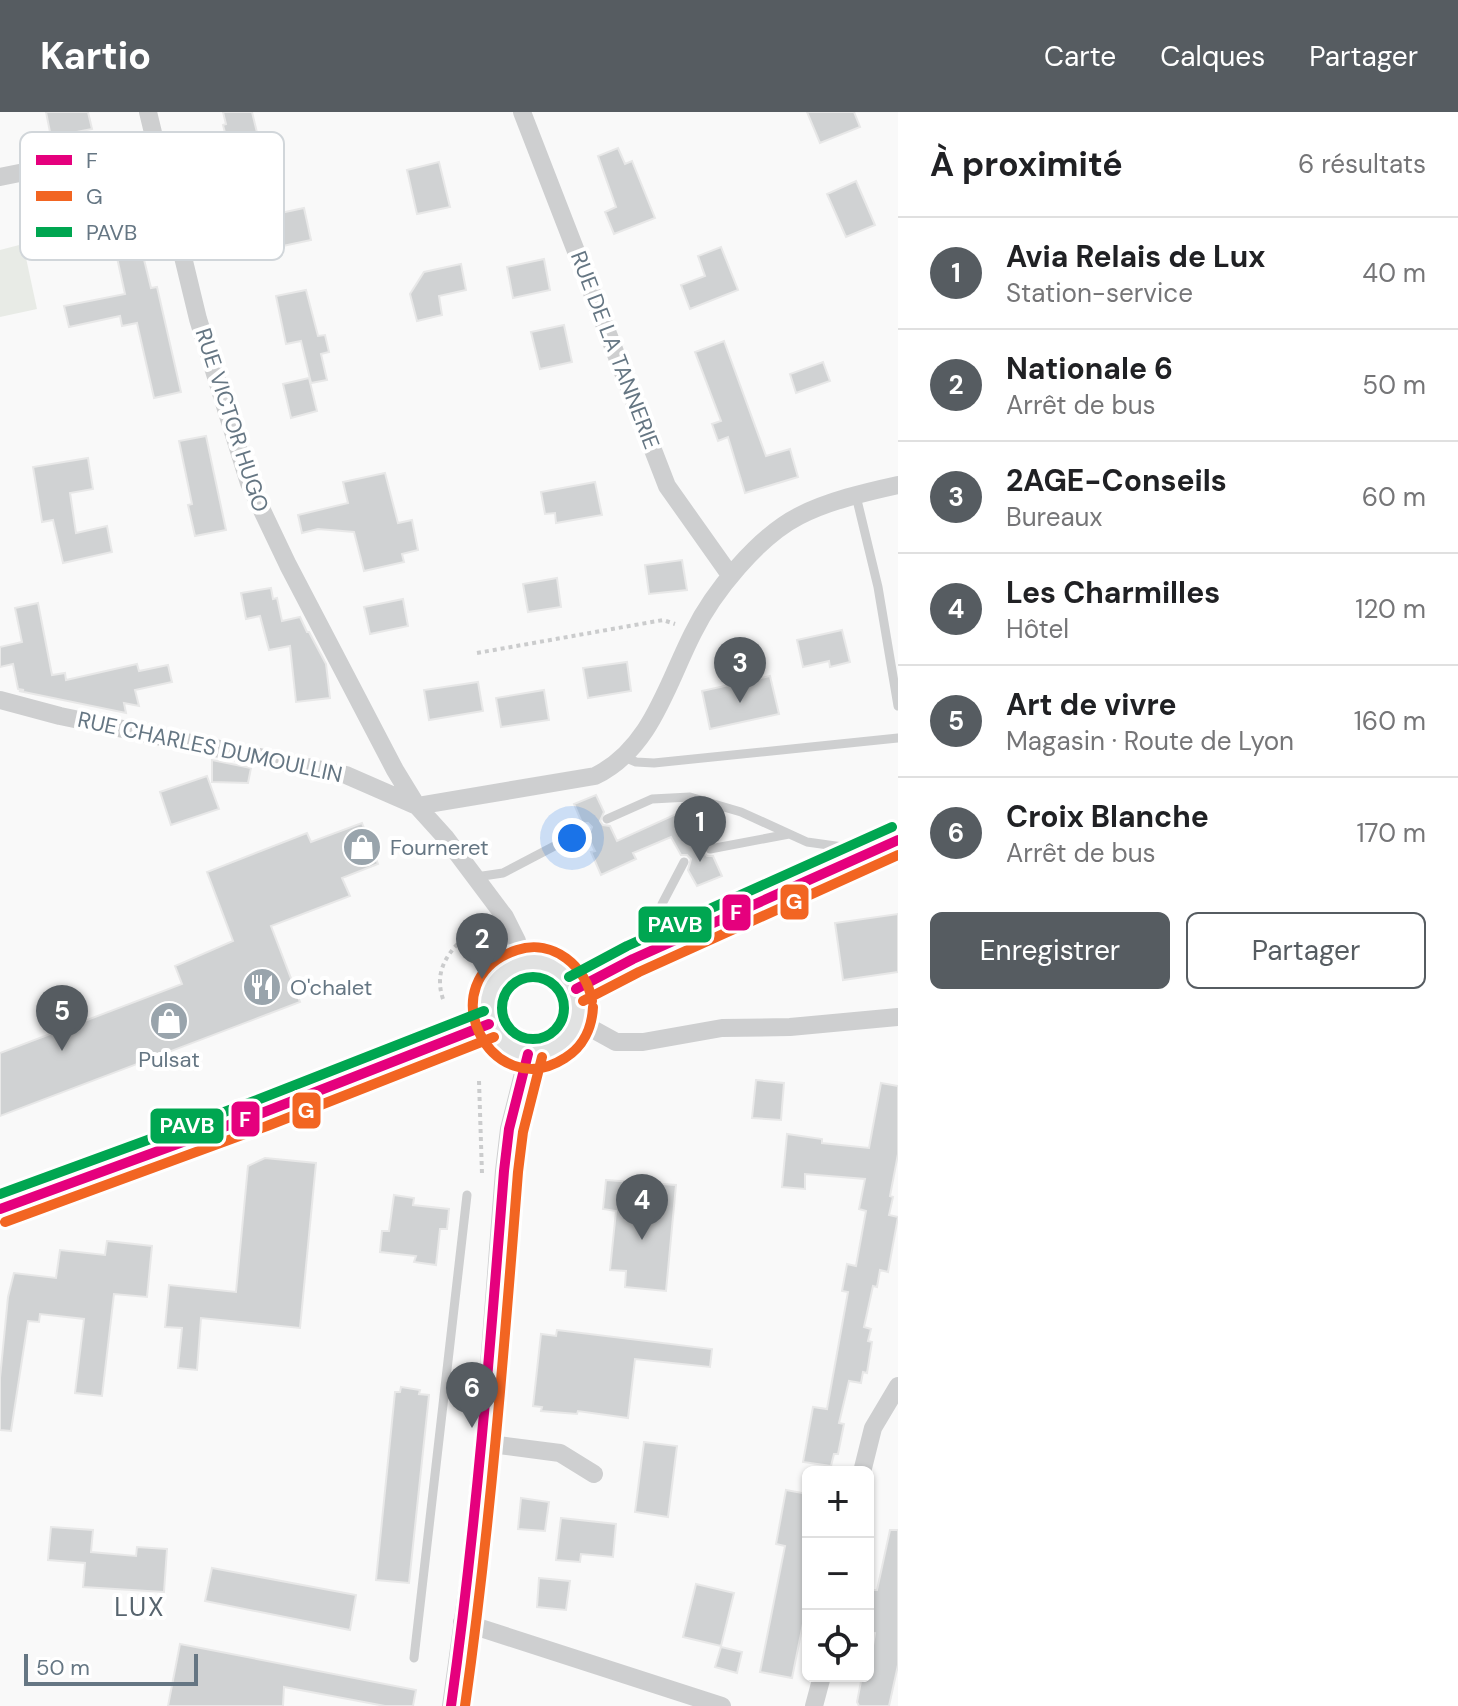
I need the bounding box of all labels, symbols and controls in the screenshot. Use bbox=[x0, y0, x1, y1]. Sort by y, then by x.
text: Kartio bbox=[40, 31, 151, 81]
text: Carte bbox=[1044, 38, 1116, 75]
text: Calques bbox=[1160, 38, 1265, 75]
text: Partager bbox=[1309, 38, 1418, 75]
legend bbox=[20, 132, 284, 260]
text: À proximité bbox=[930, 142, 1123, 187]
text: F bbox=[86, 146, 98, 175]
text: 6 résultats bbox=[1298, 147, 1426, 181]
text: G bbox=[86, 182, 103, 211]
text: PAVB bbox=[86, 218, 137, 247]
text: Avia Relais de Lux bbox=[1006, 237, 1265, 276]
street label: RUE DE LA TANNERIE bbox=[564, 247, 666, 453]
text: 1 bbox=[951, 256, 961, 290]
text: 40 m bbox=[1362, 256, 1426, 290]
text: Station-service bbox=[1006, 276, 1193, 310]
street label: RUE VICTOR HUGO bbox=[189, 324, 275, 516]
text: Nationale 6 bbox=[1006, 349, 1173, 388]
text: 2 bbox=[948, 368, 964, 402]
text: 50 m bbox=[1362, 368, 1426, 402]
text: Arrêt de bus bbox=[1006, 388, 1156, 422]
text: 2AGE-Conseils bbox=[1006, 461, 1227, 500]
text: 3 bbox=[948, 480, 964, 514]
text: 60 m bbox=[1362, 480, 1426, 514]
text: Bureaux bbox=[1006, 500, 1102, 534]
text: Les Charmilles bbox=[1006, 573, 1220, 612]
text: 4 bbox=[948, 592, 964, 626]
text: 120 m bbox=[1355, 592, 1426, 626]
text: Hôtel bbox=[1006, 612, 1069, 646]
pin: 3 bbox=[714, 637, 766, 703]
text: Art de vivre bbox=[1006, 685, 1177, 724]
text: 5 bbox=[948, 704, 964, 738]
text: 160 m bbox=[1354, 704, 1426, 738]
street label: RUE CHARLES DUMOULLIN bbox=[75, 705, 345, 789]
text: Magasin · Route de Lyon bbox=[1006, 724, 1294, 758]
pin: 1 bbox=[674, 796, 726, 862]
text: Croix Blanche bbox=[1006, 797, 1209, 836]
text: 6 bbox=[948, 816, 964, 850]
text: 170 m bbox=[1357, 816, 1426, 850]
your location bbox=[552, 818, 592, 858]
shop icon: Fourneret bbox=[341, 826, 383, 868]
place label: Fourneret bbox=[390, 833, 489, 862]
text: Arrêt de bus bbox=[1006, 836, 1156, 870]
line badge: G bbox=[779, 883, 810, 921]
text: G bbox=[785, 887, 803, 916]
line badge: F bbox=[721, 893, 752, 932]
text: F bbox=[730, 898, 742, 927]
line badge: PAVB bbox=[637, 905, 713, 944]
text: PAVB bbox=[647, 910, 703, 939]
button: Enregistrer bbox=[930, 912, 1170, 989]
button: Partager bbox=[1186, 912, 1426, 989]
pin: 2 bbox=[456, 913, 508, 979]
restaurant icon: O'chalet bbox=[241, 966, 283, 1008]
place label: O'chalet bbox=[290, 973, 372, 1002]
pin: 5 bbox=[36, 985, 88, 1051]
shop icon: Pulsat bbox=[148, 1000, 190, 1042]
place label: Pulsat bbox=[138, 1045, 200, 1074]
line badge: G bbox=[291, 1091, 322, 1130]
text: G bbox=[297, 1096, 315, 1125]
line badge: F bbox=[230, 1100, 261, 1138]
text: F bbox=[239, 1105, 251, 1134]
line badge: PAVB bbox=[149, 1107, 225, 1145]
text: PAVB bbox=[159, 1111, 215, 1140]
pin: 4 bbox=[616, 1174, 668, 1240]
pin: 6 bbox=[446, 1362, 498, 1428]
map controls bbox=[802, 1466, 874, 1682]
button: + bbox=[802, 1466, 874, 1538]
button: − bbox=[802, 1538, 874, 1610]
district label: LUX bbox=[114, 1590, 166, 1624]
button: locate bbox=[802, 1610, 874, 1682]
scale bar bbox=[24, 1650, 198, 1686]
text: 50 m bbox=[36, 1653, 90, 1682]

